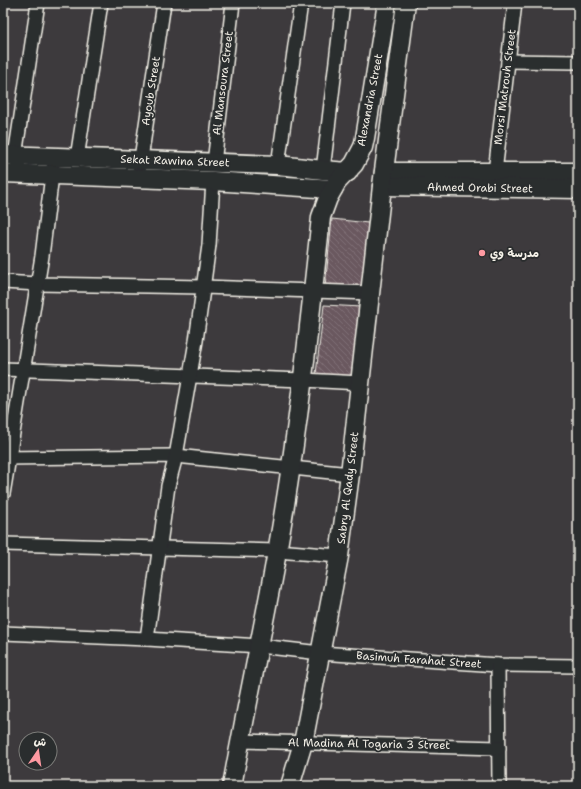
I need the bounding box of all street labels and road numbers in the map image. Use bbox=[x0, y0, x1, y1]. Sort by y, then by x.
street label: Morsi Matrouh Street bbox=[490, 28, 520, 146]
street label: Al Mansoura Street bbox=[209, 30, 237, 136]
street label: Alexandria Street bbox=[354, 52, 386, 148]
street label: Ayoub Street bbox=[138, 55, 164, 127]
street label: Sekat Rawina Street bbox=[120, 152, 230, 170]
street label: Ahmed Orabi Street bbox=[427, 180, 533, 196]
street label: Sabry Al Qady Street bbox=[334, 431, 362, 545]
street label: Basimuh Farahat Street bbox=[356, 648, 482, 672]
street label: Al Madina Al Togaria 3 Street bbox=[288, 735, 450, 753]

